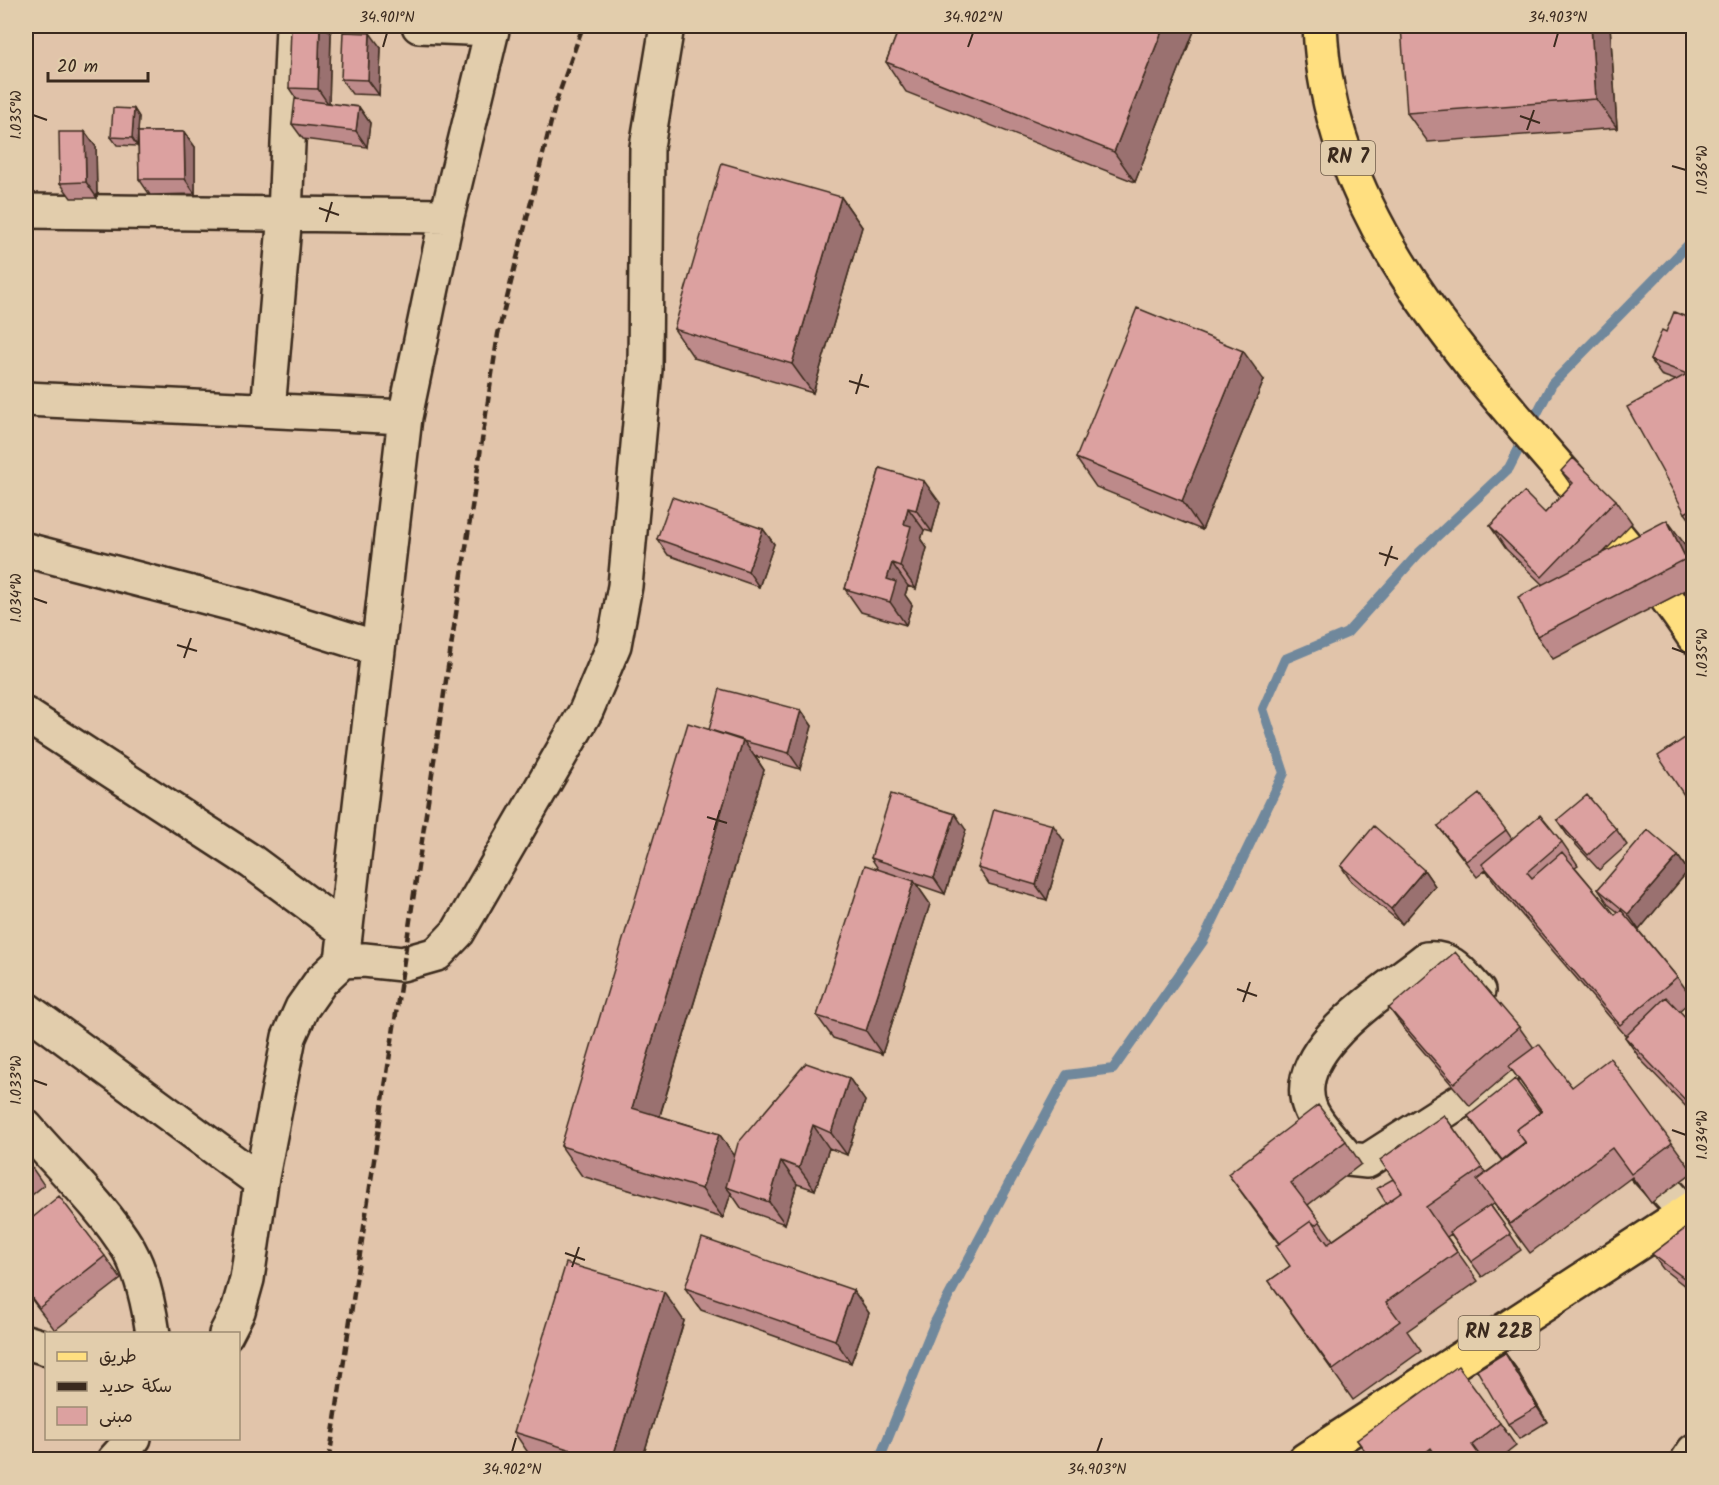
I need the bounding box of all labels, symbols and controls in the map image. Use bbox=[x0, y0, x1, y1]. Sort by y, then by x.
text: 34.901°N bbox=[359, 6, 415, 30]
text: 34.902°N bbox=[943, 6, 1003, 30]
text: 34.903°N bbox=[1528, 6, 1588, 30]
scale bar bbox=[48, 45, 148, 83]
text: 20 m bbox=[57, 53, 98, 82]
text: 1.035°W bbox=[5, 90, 29, 140]
road number: RN 7 bbox=[1321, 141, 1375, 175]
text: 1.036°W bbox=[1691, 145, 1715, 195]
text: 1.034°W bbox=[5, 573, 29, 623]
text: 1.035°W bbox=[1691, 628, 1715, 678]
text: 1.033°W bbox=[5, 1055, 29, 1105]
text: 1.034°W bbox=[1691, 1110, 1715, 1160]
road number: RN 22B bbox=[1458, 1316, 1540, 1350]
legend bbox=[45, 1332, 240, 1440]
text: طريق bbox=[99, 1343, 137, 1372]
text: سكة حديد bbox=[99, 1373, 172, 1402]
text: مبنى bbox=[99, 1403, 133, 1432]
text: 34.902°N bbox=[482, 1458, 542, 1482]
text: 34.903°N bbox=[1067, 1458, 1127, 1482]

